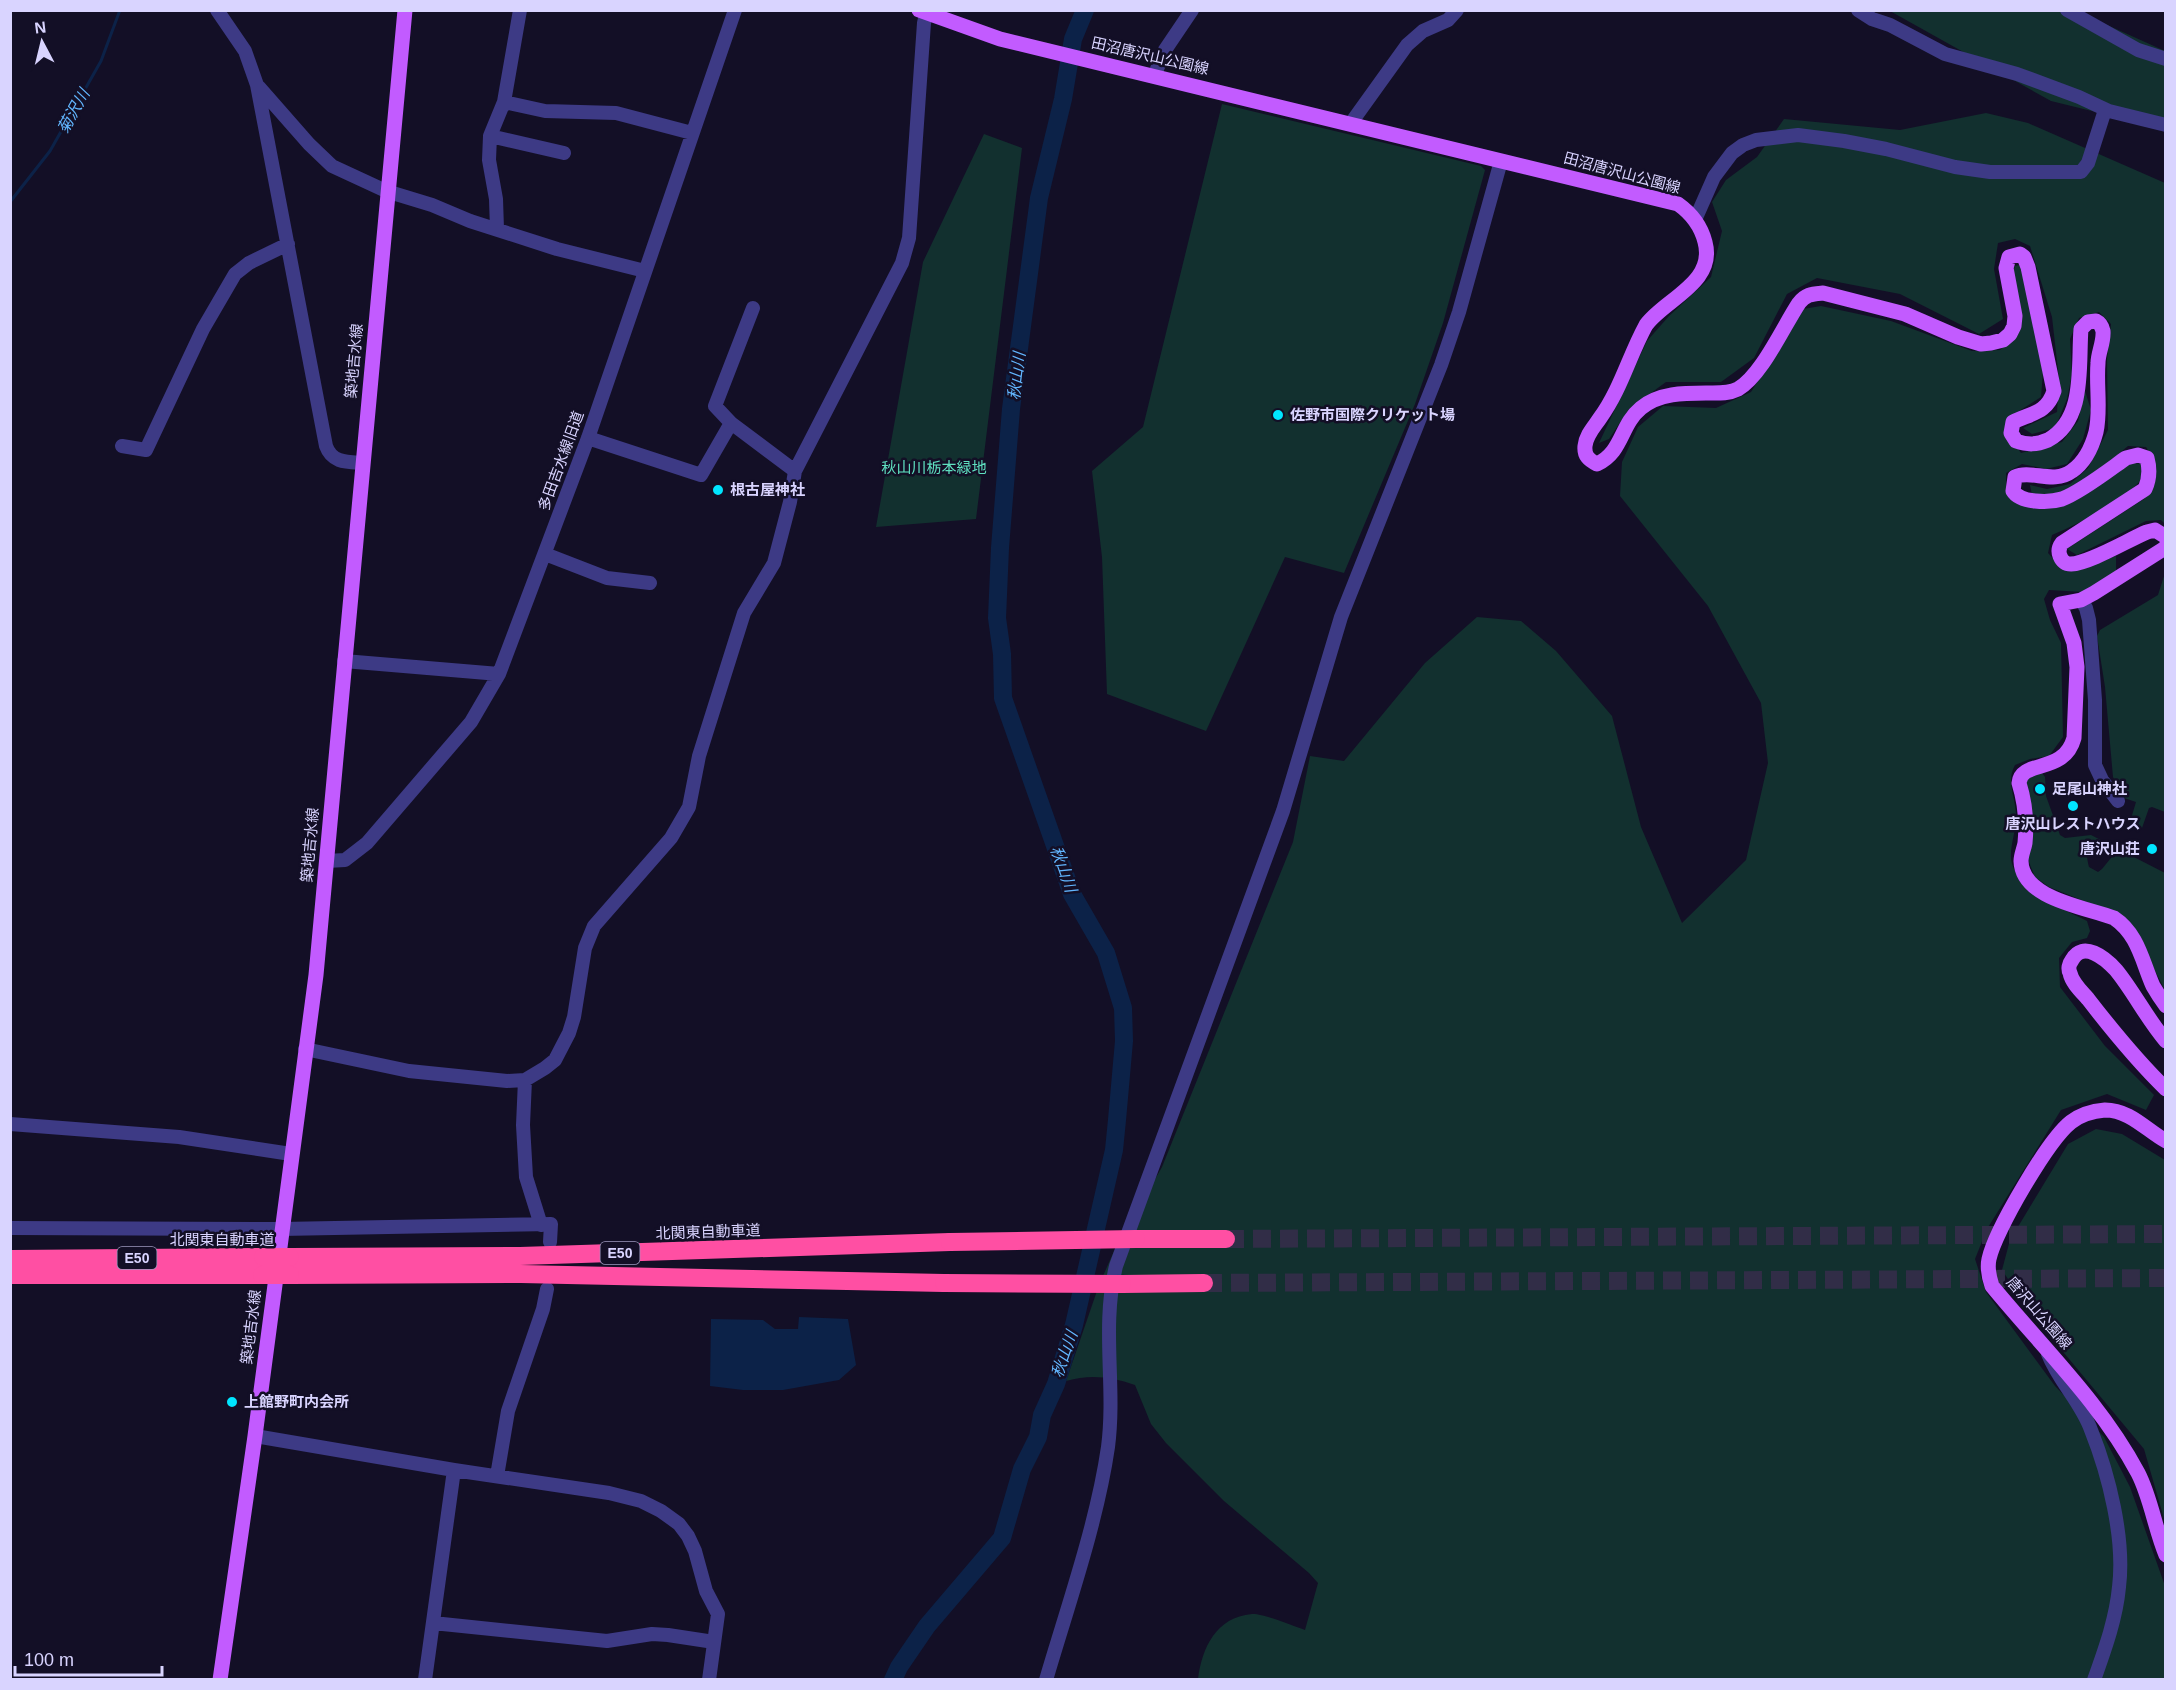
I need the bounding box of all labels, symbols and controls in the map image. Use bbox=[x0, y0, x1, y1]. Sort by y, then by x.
north arrow bbox=[12, 12, 72, 72]
text: N bbox=[33, 18, 47, 37]
street label: 田沼唐沢山公園線 bbox=[1090, 34, 1210, 77]
water label: 菊沢川 bbox=[54, 84, 93, 136]
street label: 田沼唐沢山公園線 bbox=[1562, 149, 1682, 196]
street label: 築地吉水線 bbox=[342, 323, 365, 399]
water label: 秋山川 bbox=[1005, 349, 1028, 401]
place label: 佐野市国際クリケット場 bbox=[1290, 406, 1455, 423]
marker: 佐野市国際クリケット場 bbox=[1271, 408, 1285, 422]
street label: 多田吉水線旧道 bbox=[535, 409, 586, 513]
park label: 秋山川栃本緑地 bbox=[881, 459, 987, 476]
place label: 根古屋神社 bbox=[730, 481, 805, 498]
marker: 根古屋神社 bbox=[711, 483, 725, 497]
place label: 足尾山神社 bbox=[2052, 780, 2127, 797]
marker: 足尾山神社 bbox=[2033, 782, 2047, 796]
marker: 唐沢山レストハウス bbox=[2066, 799, 2080, 813]
street label: 築地吉水線 bbox=[298, 807, 321, 883]
place label: 唐沢山レストハウス bbox=[2005, 815, 2141, 832]
place label: 唐沢山荘 bbox=[2080, 840, 2140, 857]
marker: 唐沢山荘 bbox=[2145, 842, 2159, 856]
water label: 秋山川 bbox=[1047, 844, 1080, 897]
street label: 北関東自動車道 bbox=[655, 1221, 761, 1242]
street label: 北関東自動車道 bbox=[169, 1231, 275, 1248]
road number: E50 bbox=[600, 1242, 640, 1264]
road number: E50 bbox=[118, 1247, 156, 1269]
street label: 唐沢山公園線 bbox=[2003, 1273, 2075, 1352]
street label: 築地吉水線 bbox=[237, 1289, 264, 1365]
water label: 秋山川 bbox=[1049, 1327, 1081, 1380]
place label: 上館野町内会所 bbox=[244, 1393, 349, 1410]
marker: 上館野町内会所 bbox=[225, 1395, 239, 1409]
scale bar bbox=[15, 1639, 162, 1677]
text: 100 m bbox=[24, 1650, 74, 1670]

